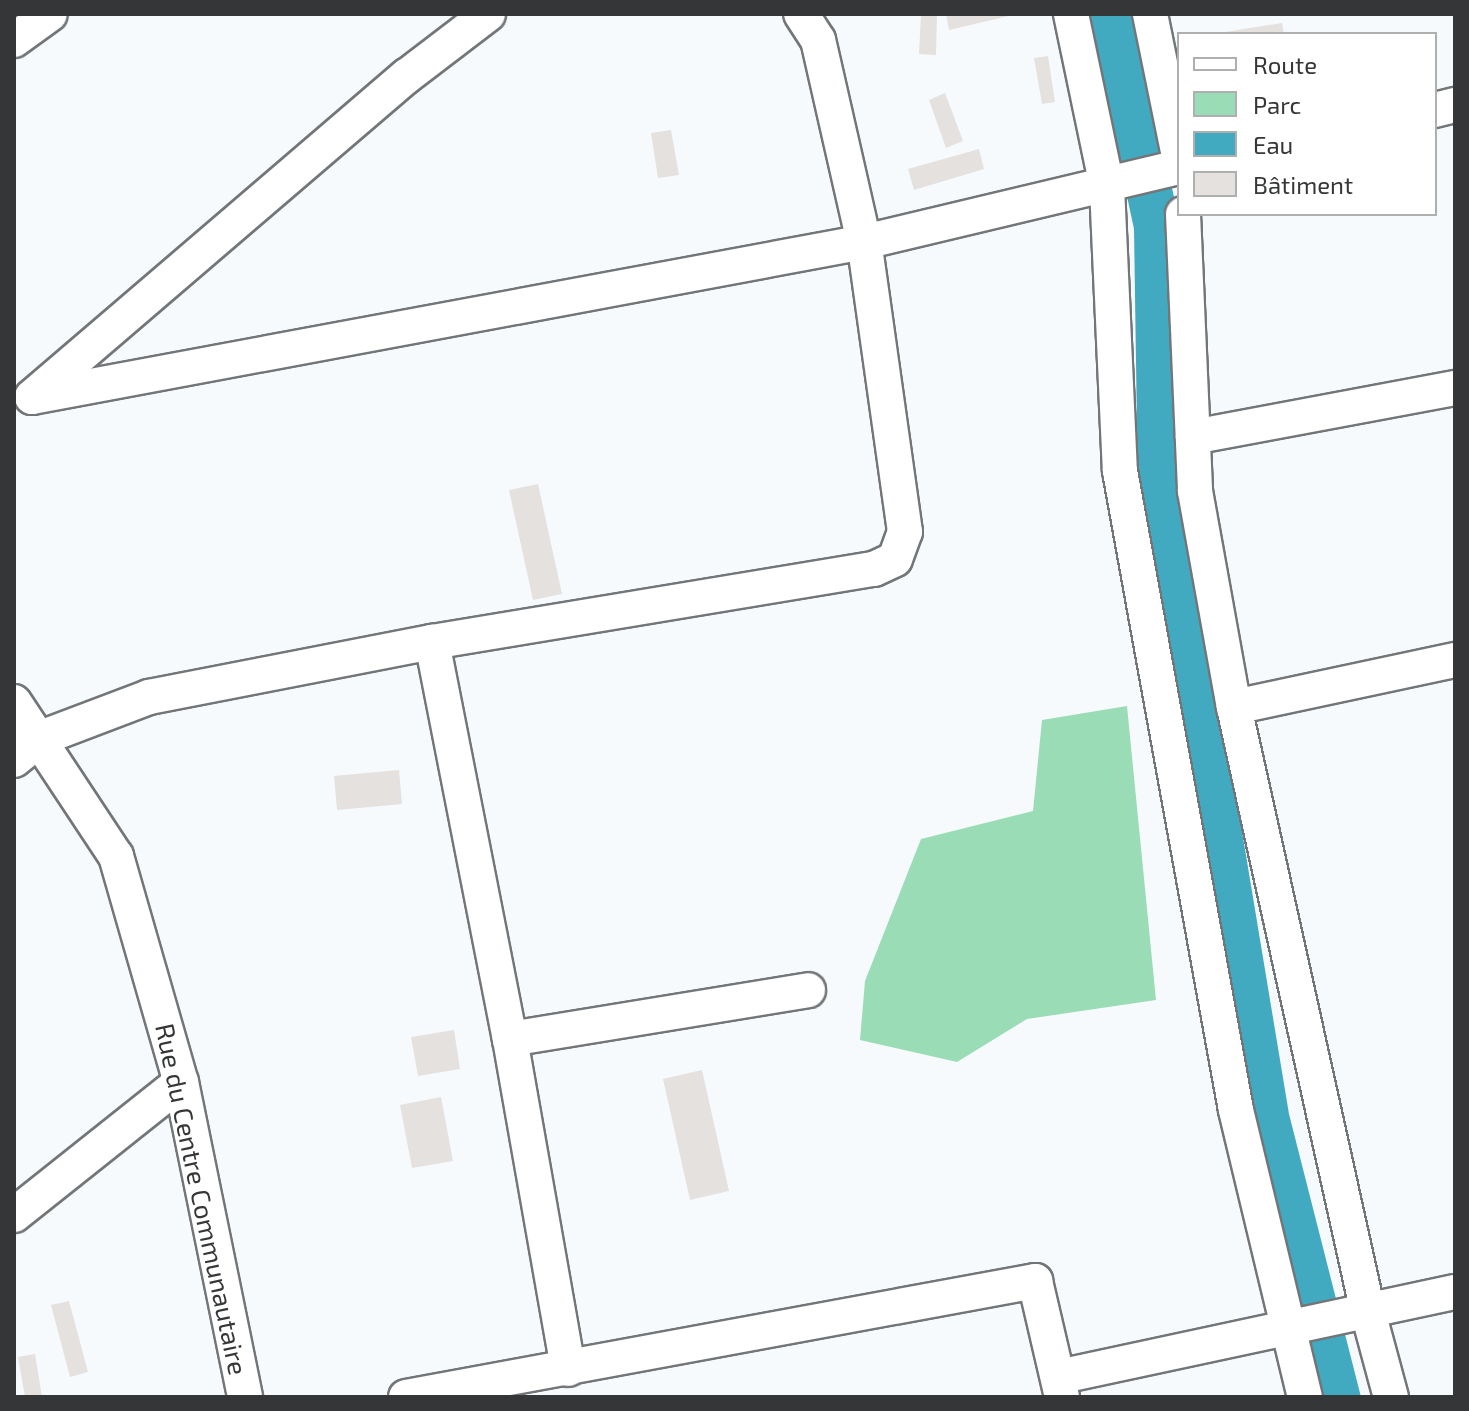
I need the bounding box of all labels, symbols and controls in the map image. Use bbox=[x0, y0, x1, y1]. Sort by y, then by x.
legend bbox=[1177, 32, 1437, 216]
text: Route bbox=[1253, 50, 1317, 79]
text: Parc bbox=[1253, 90, 1301, 119]
text: Eau bbox=[1253, 130, 1293, 159]
text: Bâtiment bbox=[1253, 170, 1353, 199]
street label: Rue du Centre Communautaire bbox=[149, 1020, 255, 1378]

